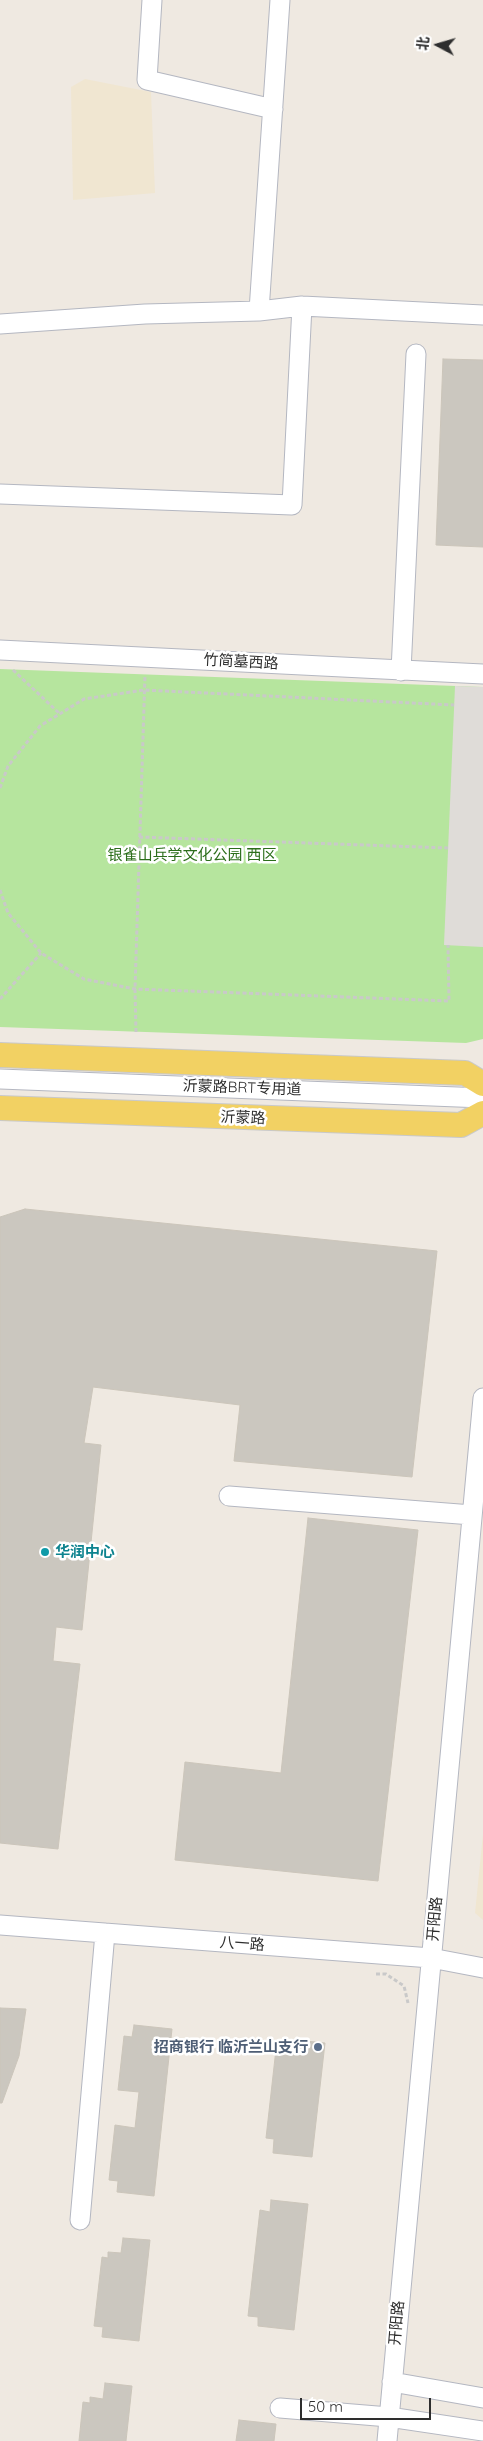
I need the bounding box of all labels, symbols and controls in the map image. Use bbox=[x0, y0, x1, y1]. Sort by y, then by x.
north arrow bbox=[413, 20, 463, 70]
text: 北 bbox=[413, 36, 433, 51]
street label: 竹简墓西路 bbox=[203, 651, 279, 673]
park label: 银雀山兵学文化公园 西区 bbox=[107, 846, 277, 864]
street label: 沂蒙路BRT专用道 bbox=[182, 1077, 302, 1099]
street label: 沂蒙路 bbox=[220, 1108, 266, 1128]
place label: 华润中心 bbox=[55, 1543, 115, 1561]
marker: 华润中心 bbox=[39, 1546, 51, 1558]
street label: 开阳路 bbox=[424, 1896, 446, 1942]
street label: 八一路 bbox=[219, 1933, 265, 1955]
place label: 招商银行 临沂兰山支行 bbox=[154, 2038, 308, 2056]
marker: 招商银行 临沂兰山支行 bbox=[312, 2041, 324, 2053]
street label: 开阳路 bbox=[386, 2300, 408, 2346]
scale bar bbox=[303, 2388, 434, 2420]
text: 50 m bbox=[308, 2397, 343, 2416]

